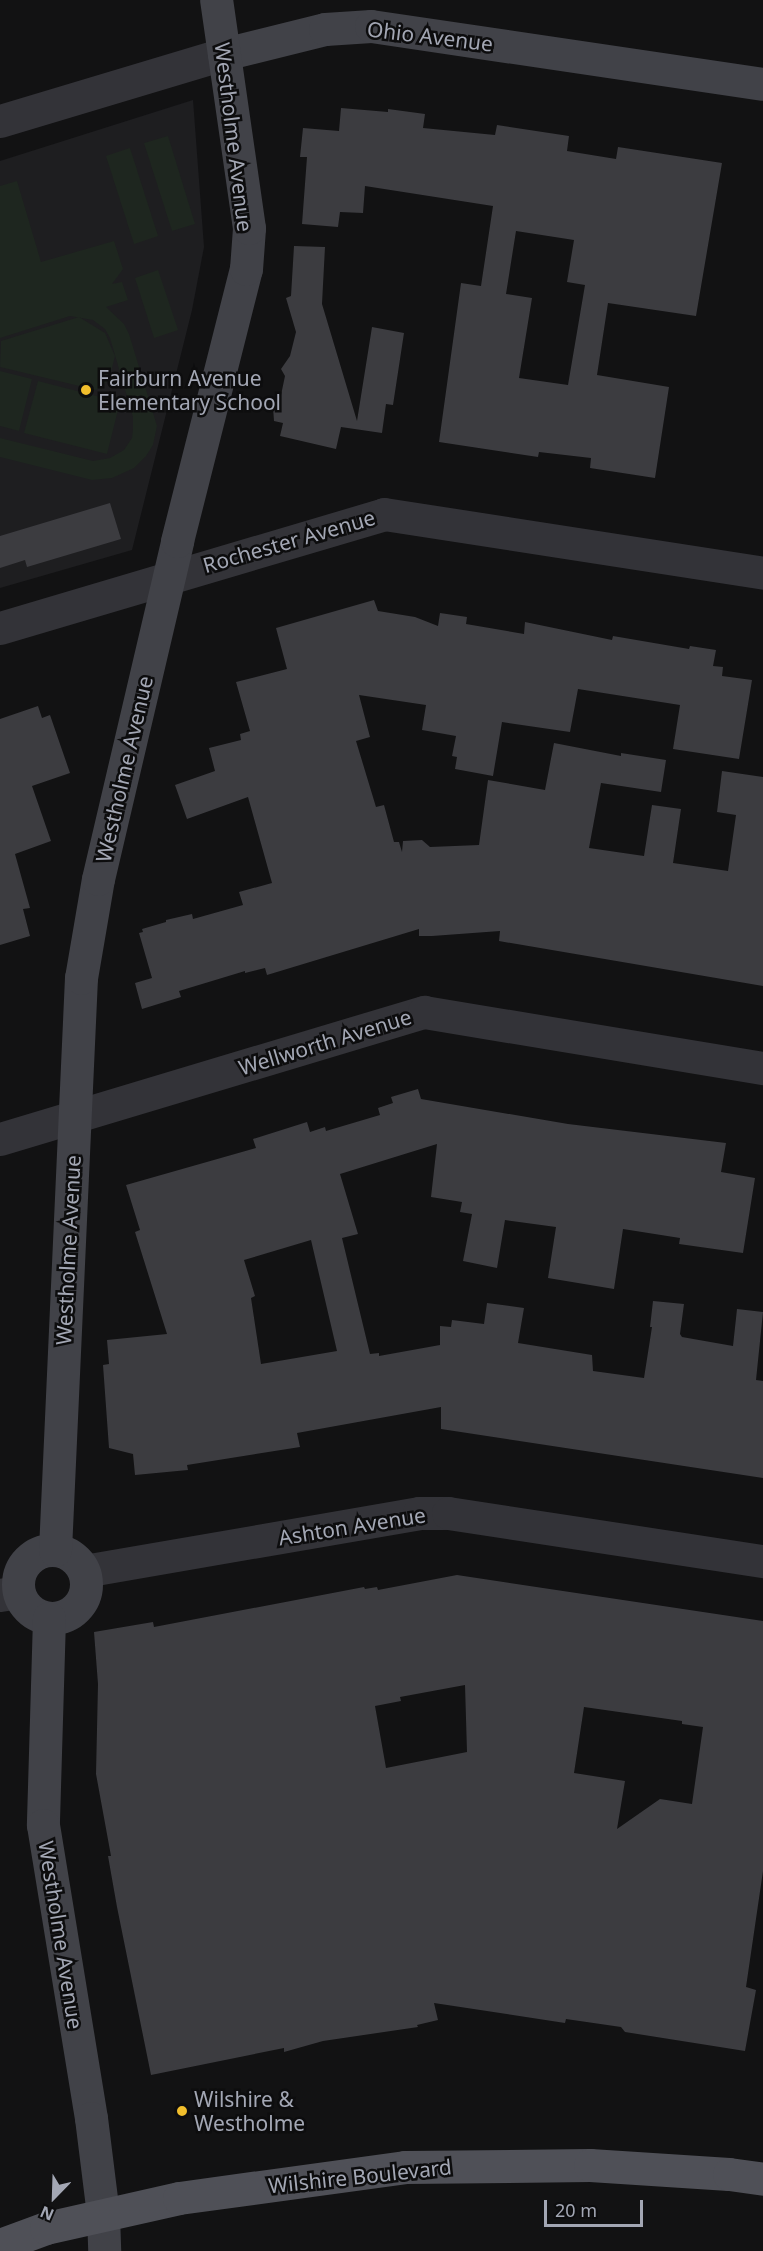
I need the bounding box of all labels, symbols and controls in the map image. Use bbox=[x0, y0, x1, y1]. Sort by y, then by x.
street label: Ohio Avenue bbox=[366, 16, 494, 56]
street label: Westholme Avenue bbox=[210, 41, 258, 233]
place label: Fairburn Avenue Elementary School bbox=[98, 365, 281, 415]
marker: Fairburn Avenue Elementary School bbox=[79, 383, 93, 397]
street label: Rochester Avenue bbox=[200, 504, 378, 578]
street label: Westholme Avenue bbox=[90, 673, 158, 865]
street label: Wellworth Avenue bbox=[236, 1004, 414, 1080]
street label: Westholme Avenue bbox=[50, 1154, 86, 1346]
street label: Ashton Avenue bbox=[276, 1502, 428, 1550]
street label: Westholme Avenue bbox=[34, 1839, 88, 2031]
place label: Wilshire & Westholme bbox=[194, 2086, 305, 2136]
marker: Wilshire & Westholme bbox=[175, 2104, 189, 2118]
street label: Wilshire Boulevard bbox=[267, 2154, 453, 2198]
north arrow bbox=[24, 2167, 84, 2227]
scale bar bbox=[547, 2188, 646, 2226]
text: 20 m bbox=[555, 2198, 597, 2222]
text: N bbox=[37, 2201, 57, 2226]

